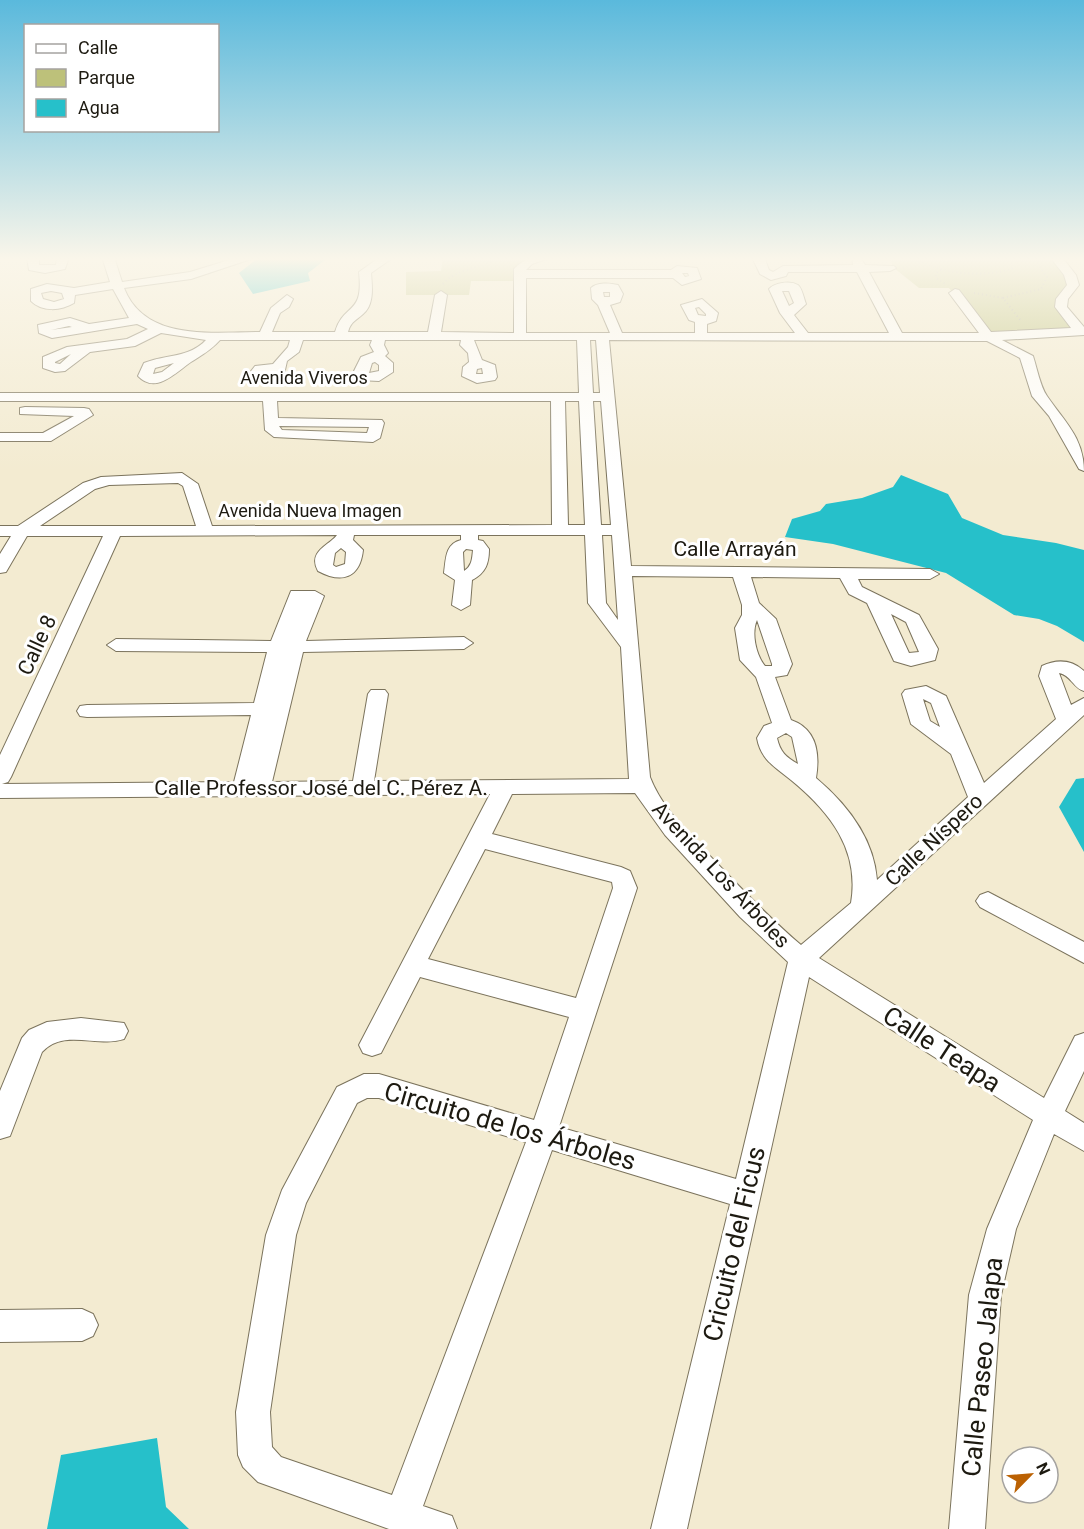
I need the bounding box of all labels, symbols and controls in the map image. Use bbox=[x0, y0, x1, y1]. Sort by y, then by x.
legend bbox=[24, 24, 219, 132]
text: Calle bbox=[78, 37, 118, 58]
text: Parque bbox=[78, 67, 135, 88]
text: Agua bbox=[78, 97, 120, 118]
street label: Avenida Viveros bbox=[240, 367, 368, 388]
street label: Avenida Nueva Imagen bbox=[218, 500, 402, 521]
street label: Calle Arrayán bbox=[673, 537, 797, 561]
street label: Calle 8 bbox=[13, 611, 61, 679]
street label: Calle Professor José del C. Pérez A. bbox=[154, 776, 488, 800]
street label: Calle Níspero bbox=[880, 789, 988, 891]
street label: Avenida Los Árboles bbox=[647, 797, 795, 953]
street label: Calle Teapa bbox=[877, 1000, 1007, 1098]
street label: Circuito de los Árboles bbox=[381, 1076, 639, 1176]
street label: Cricuito del Ficus bbox=[697, 1144, 771, 1344]
street label: Calle Paseo Jalapa bbox=[956, 1256, 1008, 1478]
north arrow bbox=[1000, 1445, 1060, 1505]
text: N bbox=[1032, 1460, 1054, 1478]

